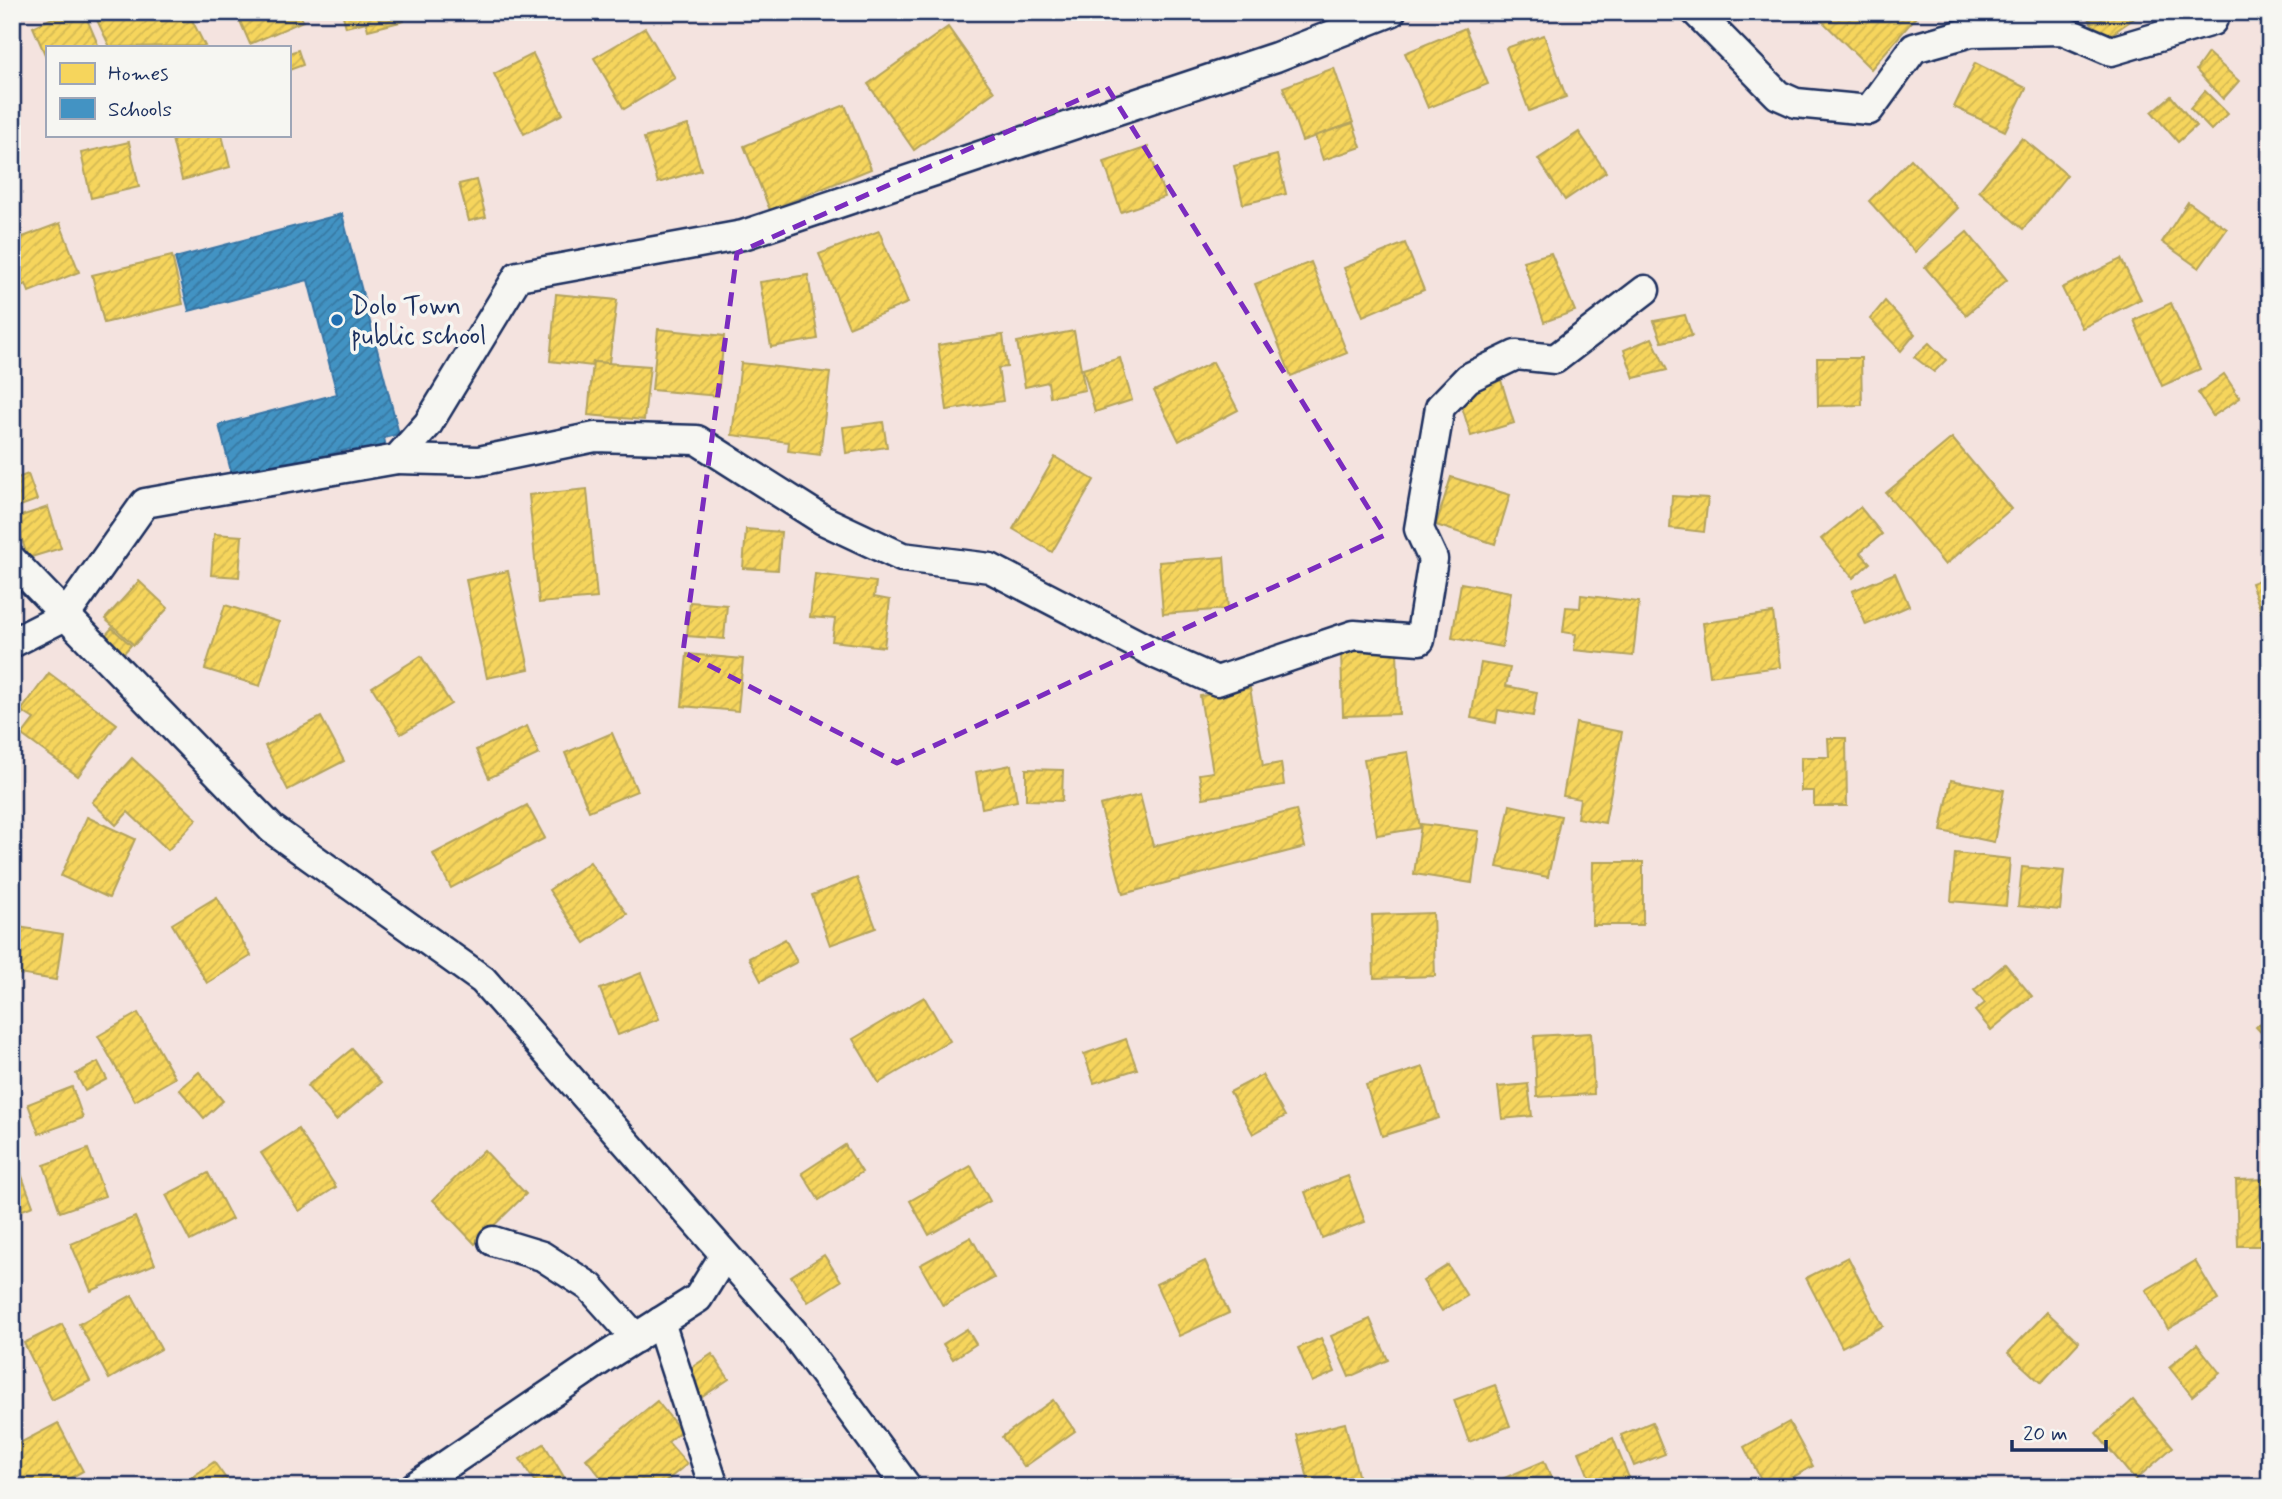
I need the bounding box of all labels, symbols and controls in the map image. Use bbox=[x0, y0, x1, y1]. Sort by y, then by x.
legend bbox=[46, 46, 290, 136]
text: Homes bbox=[108, 60, 168, 88]
text: Schools bbox=[108, 96, 172, 124]
place label: Dolo Town public school bbox=[351, 290, 486, 354]
marker: Dolo Town public school bbox=[329, 312, 345, 328]
scale bar bbox=[2012, 1408, 2107, 1452]
text: 20 m bbox=[2023, 1420, 2068, 1448]

